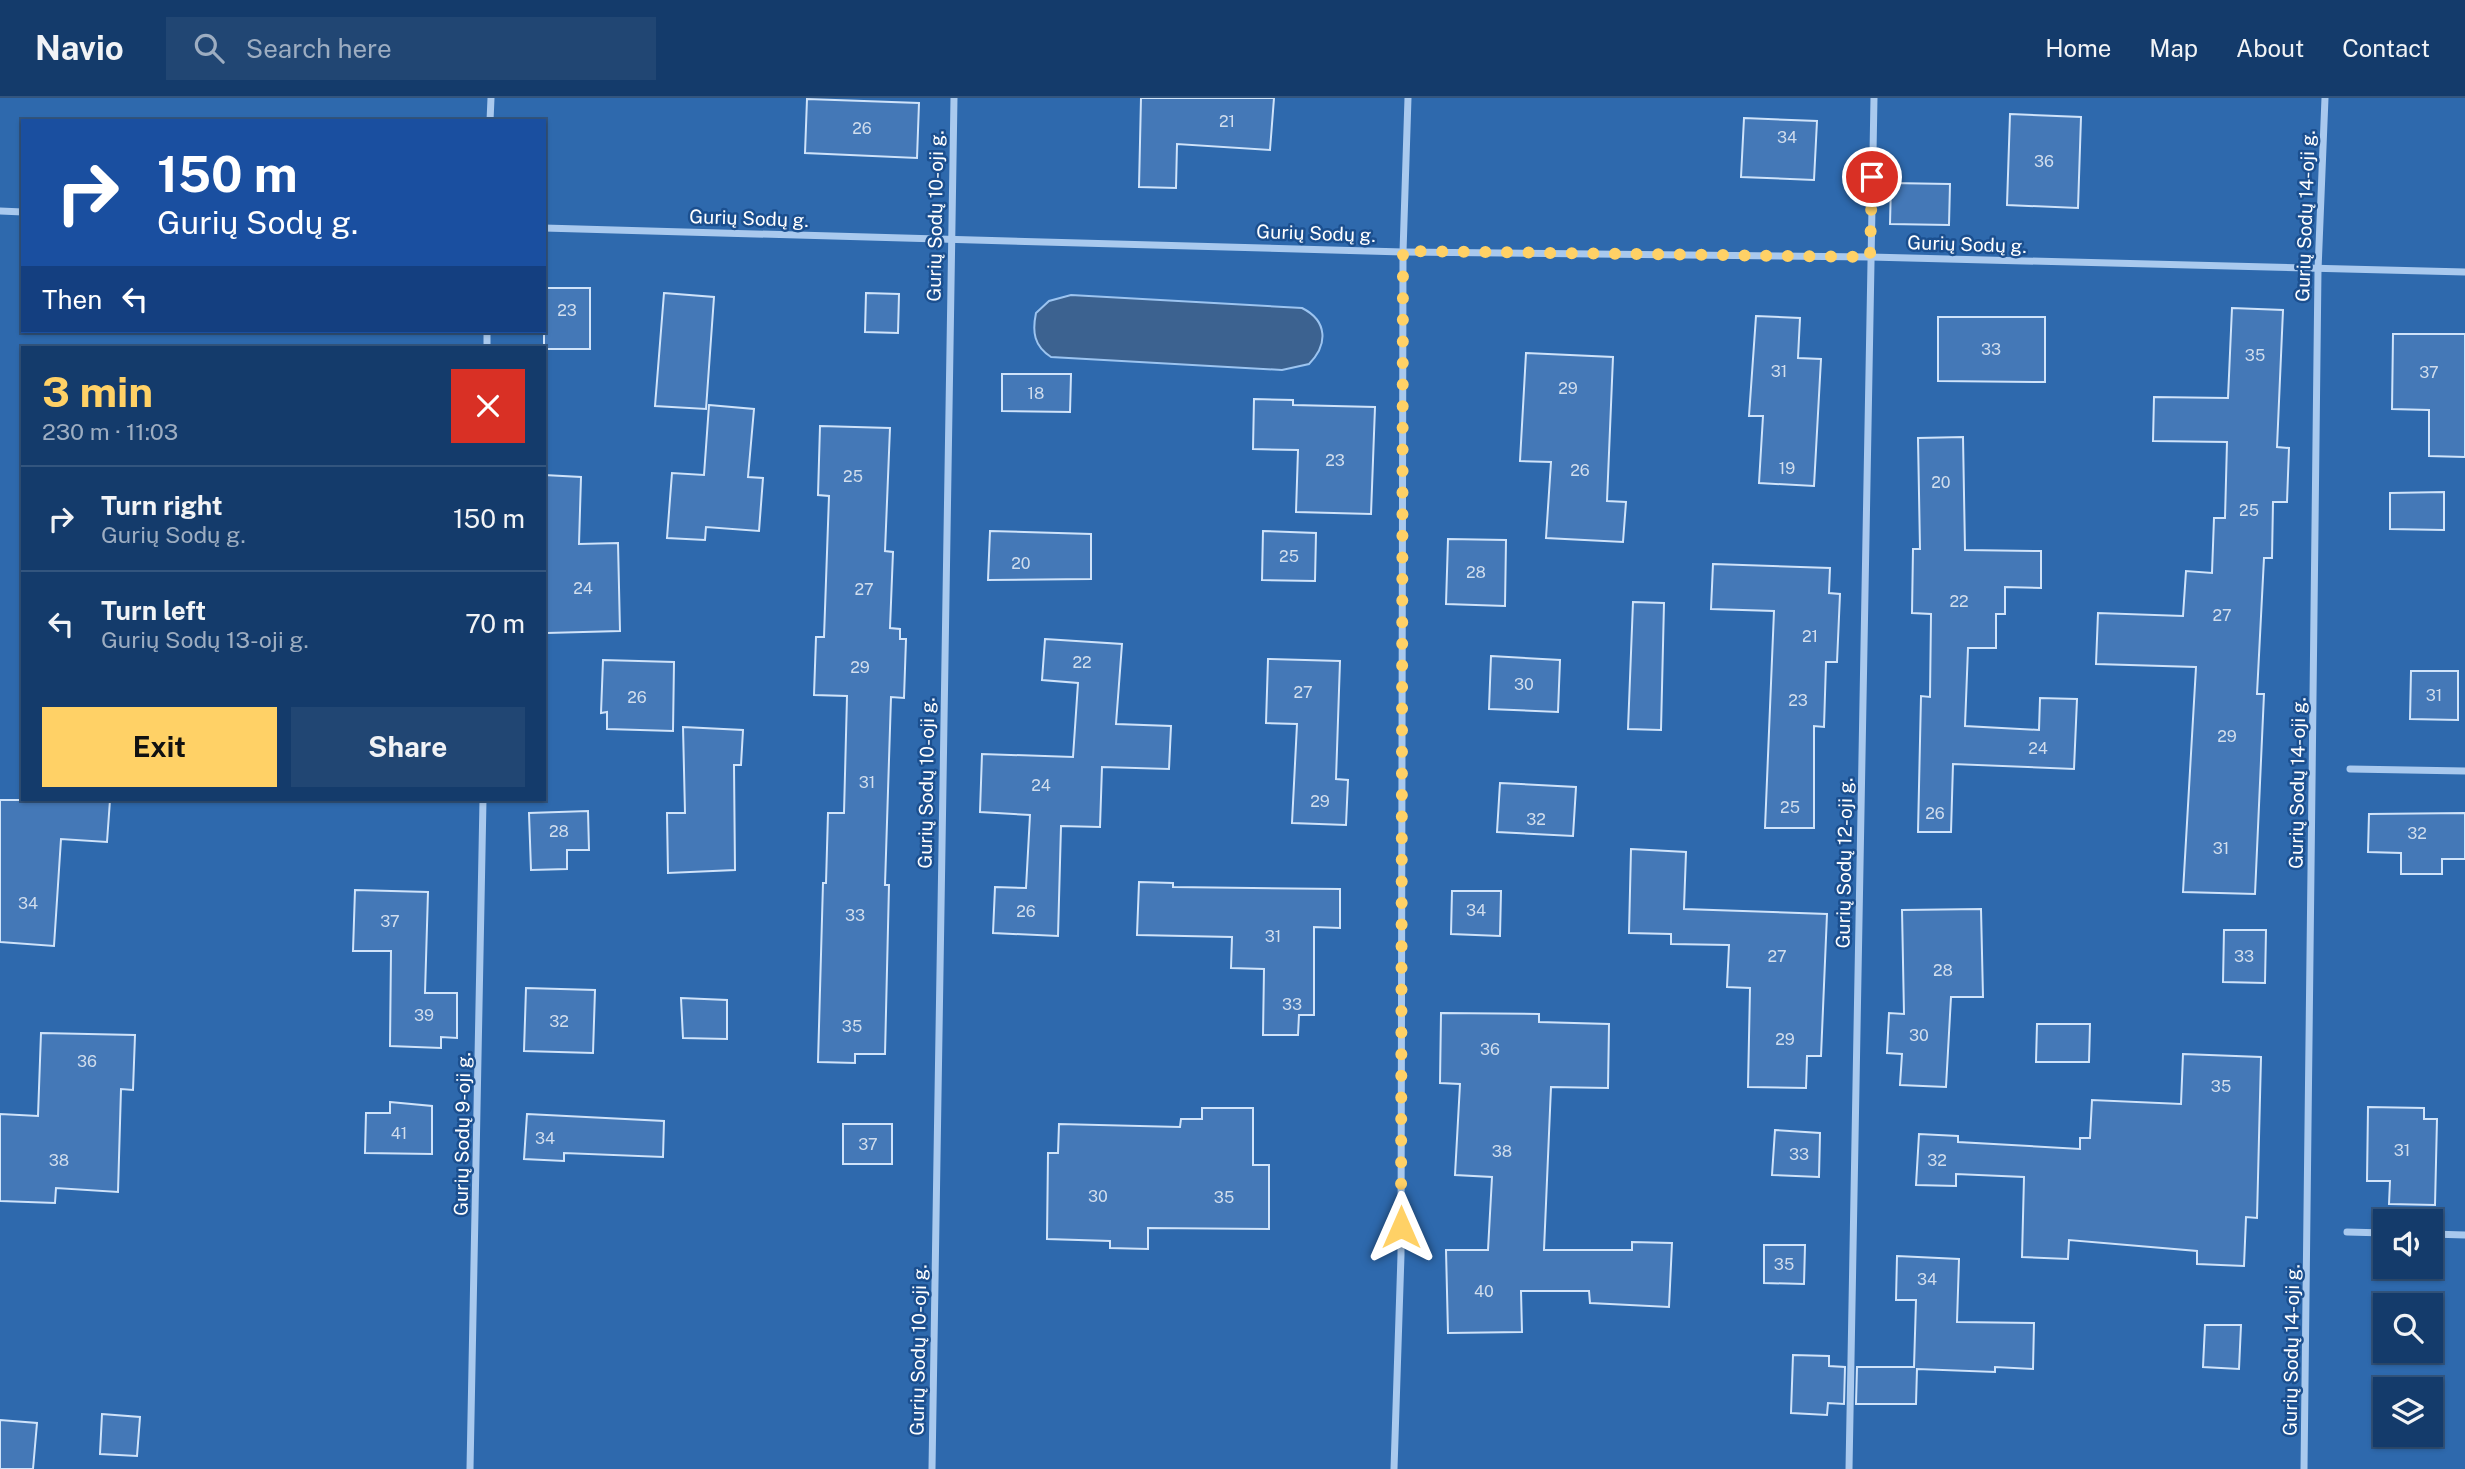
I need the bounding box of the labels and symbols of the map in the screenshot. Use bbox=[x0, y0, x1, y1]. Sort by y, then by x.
house number: 21 bbox=[1219, 112, 1235, 131]
house number: 26 bbox=[852, 119, 872, 138]
house number: 34 bbox=[1777, 128, 1797, 147]
street label: Gurių Sodų 10-oji g. bbox=[923, 130, 947, 302]
street label: Gurių Sodų 14-oji g. bbox=[2291, 130, 2319, 302]
pin bbox=[1842, 147, 1902, 207]
house number: 36 bbox=[2034, 152, 2054, 171]
street label: Gurių Sodų g. bbox=[689, 205, 809, 231]
street label: Gurių Sodų g. bbox=[1256, 220, 1376, 246]
street label: Gurių Sodų g. bbox=[1907, 231, 2027, 257]
house number: 23 bbox=[557, 301, 577, 320]
house number: 33 bbox=[1981, 340, 2001, 359]
house number: 35 bbox=[2245, 346, 2265, 365]
house number: 31 bbox=[1771, 362, 1787, 381]
house number: 37 bbox=[2419, 363, 2439, 382]
house number: 29 bbox=[1558, 379, 1578, 398]
house number: 18 bbox=[1028, 384, 1044, 403]
house number: 23 bbox=[1325, 451, 1345, 470]
house number: 19 bbox=[1779, 459, 1795, 478]
house number: 26 bbox=[1570, 461, 1590, 480]
house number: 25 bbox=[843, 467, 863, 486]
house number: 20 bbox=[1931, 473, 1951, 492]
house number: 25 bbox=[2239, 501, 2259, 520]
house number: 25 bbox=[1279, 547, 1299, 566]
house number: 20 bbox=[1011, 554, 1031, 573]
house number: 28 bbox=[1466, 563, 1486, 582]
house number: 24 bbox=[573, 579, 593, 598]
house number: 27 bbox=[854, 580, 874, 599]
house number: 22 bbox=[1949, 592, 1969, 611]
house number: 27 bbox=[2212, 606, 2232, 625]
house number: 21 bbox=[1802, 627, 1818, 646]
house number: 22 bbox=[1072, 653, 1092, 672]
house number: 29 bbox=[850, 658, 870, 677]
house number: 30 bbox=[1514, 675, 1534, 694]
house number: 27 bbox=[1293, 683, 1313, 702]
house number: 31 bbox=[2426, 686, 2442, 705]
house number: 26 bbox=[627, 688, 647, 707]
house number: 23 bbox=[1788, 691, 1808, 710]
street label: Gurių Sodų 10-oji g. bbox=[914, 697, 938, 869]
street label: Gurių Sodų 14-oji g. bbox=[2285, 697, 2309, 869]
house number: 29 bbox=[2217, 727, 2237, 746]
house number: 24 bbox=[2028, 739, 2048, 758]
house number: 31 bbox=[859, 773, 875, 792]
house number: 24 bbox=[1031, 776, 1051, 795]
street label: Gurių Sodų 12-oji g. bbox=[1832, 777, 1856, 949]
house number: 29 bbox=[1310, 792, 1330, 811]
house number: 25 bbox=[1780, 798, 1800, 817]
house number: 26 bbox=[1925, 804, 1945, 823]
house number: 32 bbox=[1526, 810, 1546, 829]
house number: 28 bbox=[549, 822, 569, 841]
house number: 32 bbox=[2407, 824, 2427, 843]
house number: 31 bbox=[2213, 839, 2229, 858]
house number: 34 bbox=[18, 894, 38, 913]
house number: 34 bbox=[1466, 901, 1486, 920]
house number: 26 bbox=[1016, 902, 1036, 921]
house number: 33 bbox=[845, 906, 865, 925]
house number: 37 bbox=[380, 912, 400, 931]
house number: 31 bbox=[1265, 927, 1281, 946]
house number: 27 bbox=[1767, 947, 1787, 966]
house number: 33 bbox=[2234, 947, 2254, 966]
house number: 28 bbox=[1933, 961, 1953, 980]
house number: 33 bbox=[1282, 995, 1302, 1014]
house number: 39 bbox=[414, 1006, 434, 1025]
house number: 32 bbox=[549, 1012, 569, 1031]
house number: 35 bbox=[842, 1017, 862, 1036]
house number: 30 bbox=[1909, 1026, 1929, 1045]
house number: 29 bbox=[1775, 1030, 1795, 1049]
house number: 36 bbox=[1480, 1040, 1500, 1059]
house number: 36 bbox=[77, 1052, 97, 1071]
street label: Gurių Sodų 9-oji g. bbox=[450, 1052, 474, 1216]
house number: 35 bbox=[2211, 1077, 2231, 1096]
house number: 41 bbox=[391, 1124, 407, 1143]
house number: 34 bbox=[535, 1129, 555, 1148]
house number: 37 bbox=[858, 1135, 878, 1154]
house number: 31 bbox=[2394, 1141, 2410, 1160]
house number: 38 bbox=[1492, 1142, 1512, 1161]
house number: 33 bbox=[1789, 1145, 1809, 1164]
house number: 38 bbox=[49, 1151, 69, 1170]
house number: 32 bbox=[1927, 1151, 1947, 1170]
house number: 30 bbox=[1088, 1187, 1108, 1206]
house number: 35 bbox=[1214, 1188, 1234, 1207]
position arrow bbox=[1364, 1190, 1438, 1264]
house number: 35 bbox=[1774, 1255, 1794, 1274]
street label: Gurių Sodų 10-oji g. bbox=[906, 1264, 930, 1436]
street label: Gurių Sodų 14-oji g. bbox=[2279, 1264, 2303, 1436]
house number: 34 bbox=[1917, 1270, 1937, 1289]
house number: 40 bbox=[1474, 1282, 1494, 1301]

